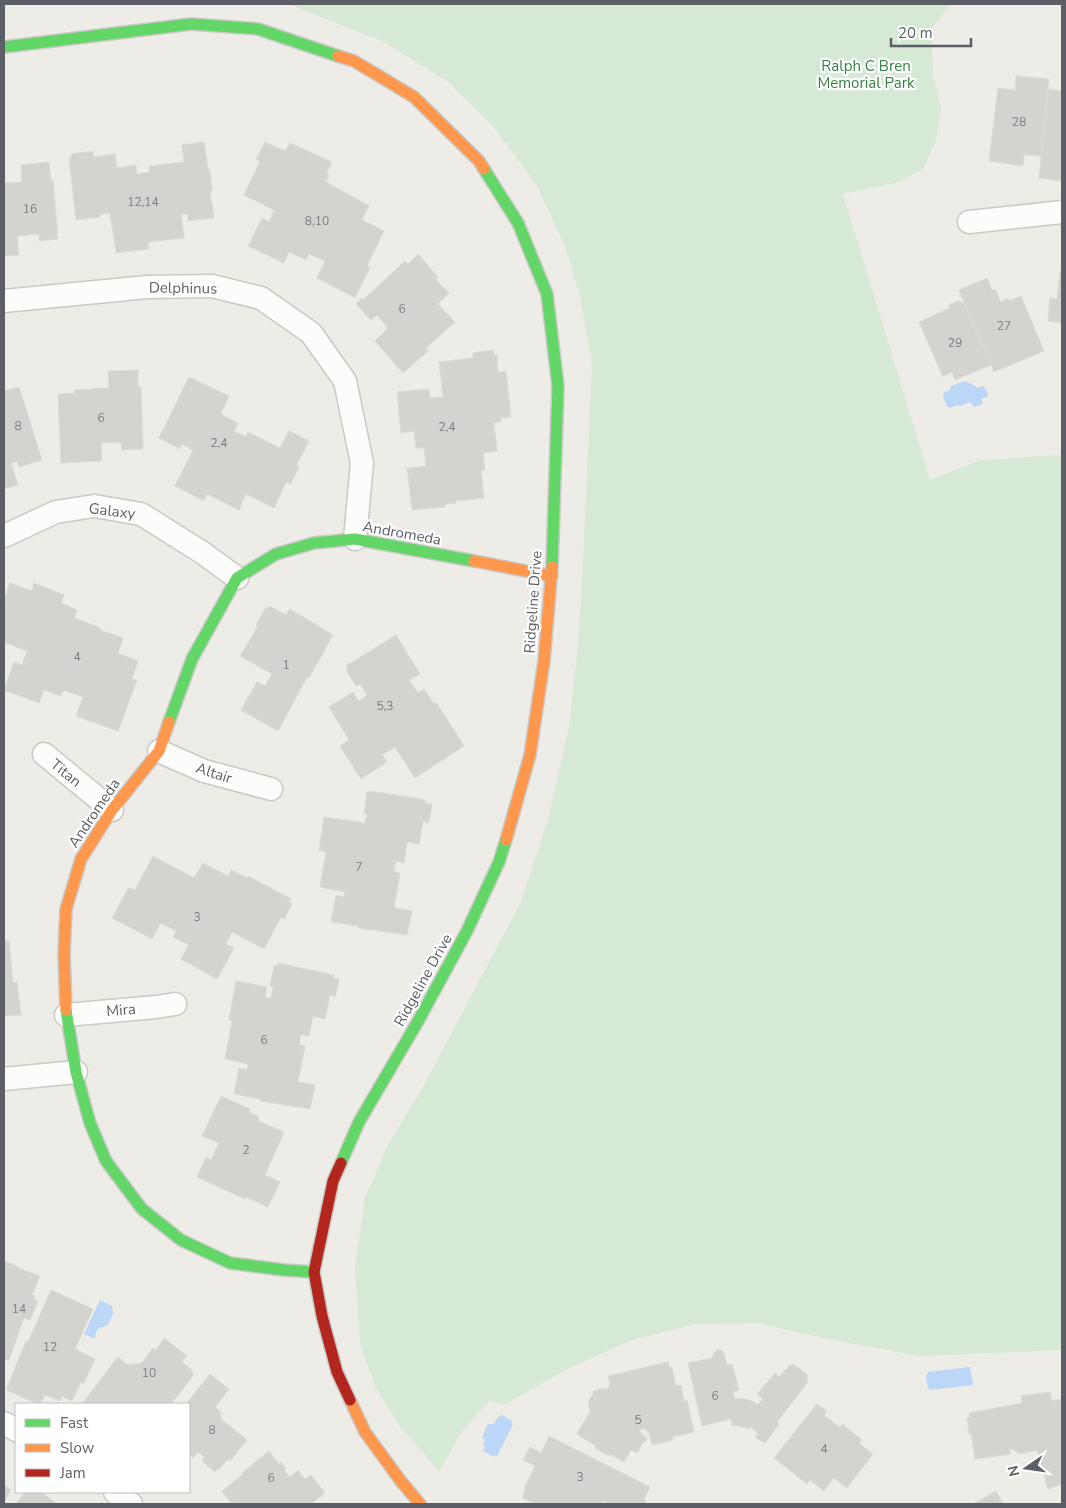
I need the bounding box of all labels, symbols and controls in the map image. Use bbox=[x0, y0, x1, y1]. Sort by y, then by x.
scale bar bbox=[891, 15, 971, 47]
text: 20 m bbox=[898, 23, 933, 43]
park label: Ralph C Bren Memorial Park bbox=[817, 56, 915, 93]
house number: 28 bbox=[1012, 114, 1026, 130]
house number: 12,14 bbox=[127, 194, 159, 210]
house number: 16 bbox=[23, 201, 37, 217]
house number: 8,10 bbox=[305, 213, 329, 229]
street label: Delphinus bbox=[149, 277, 217, 299]
house number: 6 bbox=[398, 301, 406, 317]
house number: 27 bbox=[997, 318, 1011, 334]
house number: 29 bbox=[948, 335, 962, 351]
house number: 6 bbox=[97, 410, 105, 426]
house number: 8 bbox=[14, 418, 22, 434]
house number: 2,4 bbox=[438, 419, 456, 435]
house number: 2,4 bbox=[210, 435, 228, 451]
street label: Galaxy bbox=[88, 498, 137, 524]
street label: Andromeda bbox=[361, 516, 443, 550]
street label: Ridgeline Drive bbox=[519, 550, 547, 654]
house number: 4 bbox=[73, 649, 81, 665]
house number: 1 bbox=[282, 657, 290, 673]
house number: 5,3 bbox=[376, 698, 394, 714]
street label: Titan bbox=[46, 754, 86, 792]
street label: Altair bbox=[193, 758, 235, 788]
street label: Andromeda bbox=[64, 775, 124, 851]
house number: 7 bbox=[355, 859, 363, 875]
house number: 3 bbox=[193, 909, 201, 925]
street label: Ridgeline Drive bbox=[389, 930, 457, 1030]
street label: Mira bbox=[105, 999, 137, 1021]
house number: 6 bbox=[260, 1032, 268, 1048]
house number: 2 bbox=[242, 1142, 250, 1158]
house number: 14 bbox=[12, 1301, 26, 1317]
house number: 12 bbox=[43, 1339, 57, 1355]
house number: 10 bbox=[142, 1365, 156, 1381]
house number: 6 bbox=[711, 1388, 719, 1404]
legend bbox=[15, 1403, 190, 1493]
house number: 5 bbox=[634, 1412, 642, 1428]
text: Fast bbox=[60, 1413, 89, 1433]
house number: 8 bbox=[208, 1422, 216, 1438]
text: Slow bbox=[60, 1438, 95, 1458]
house number: 4 bbox=[820, 1441, 828, 1457]
north arrow bbox=[1001, 1443, 1051, 1493]
text: Jam bbox=[59, 1463, 86, 1483]
text: N bbox=[1003, 1464, 1024, 1478]
house number: 3 bbox=[576, 1469, 584, 1485]
house number: 6 bbox=[267, 1470, 275, 1486]

